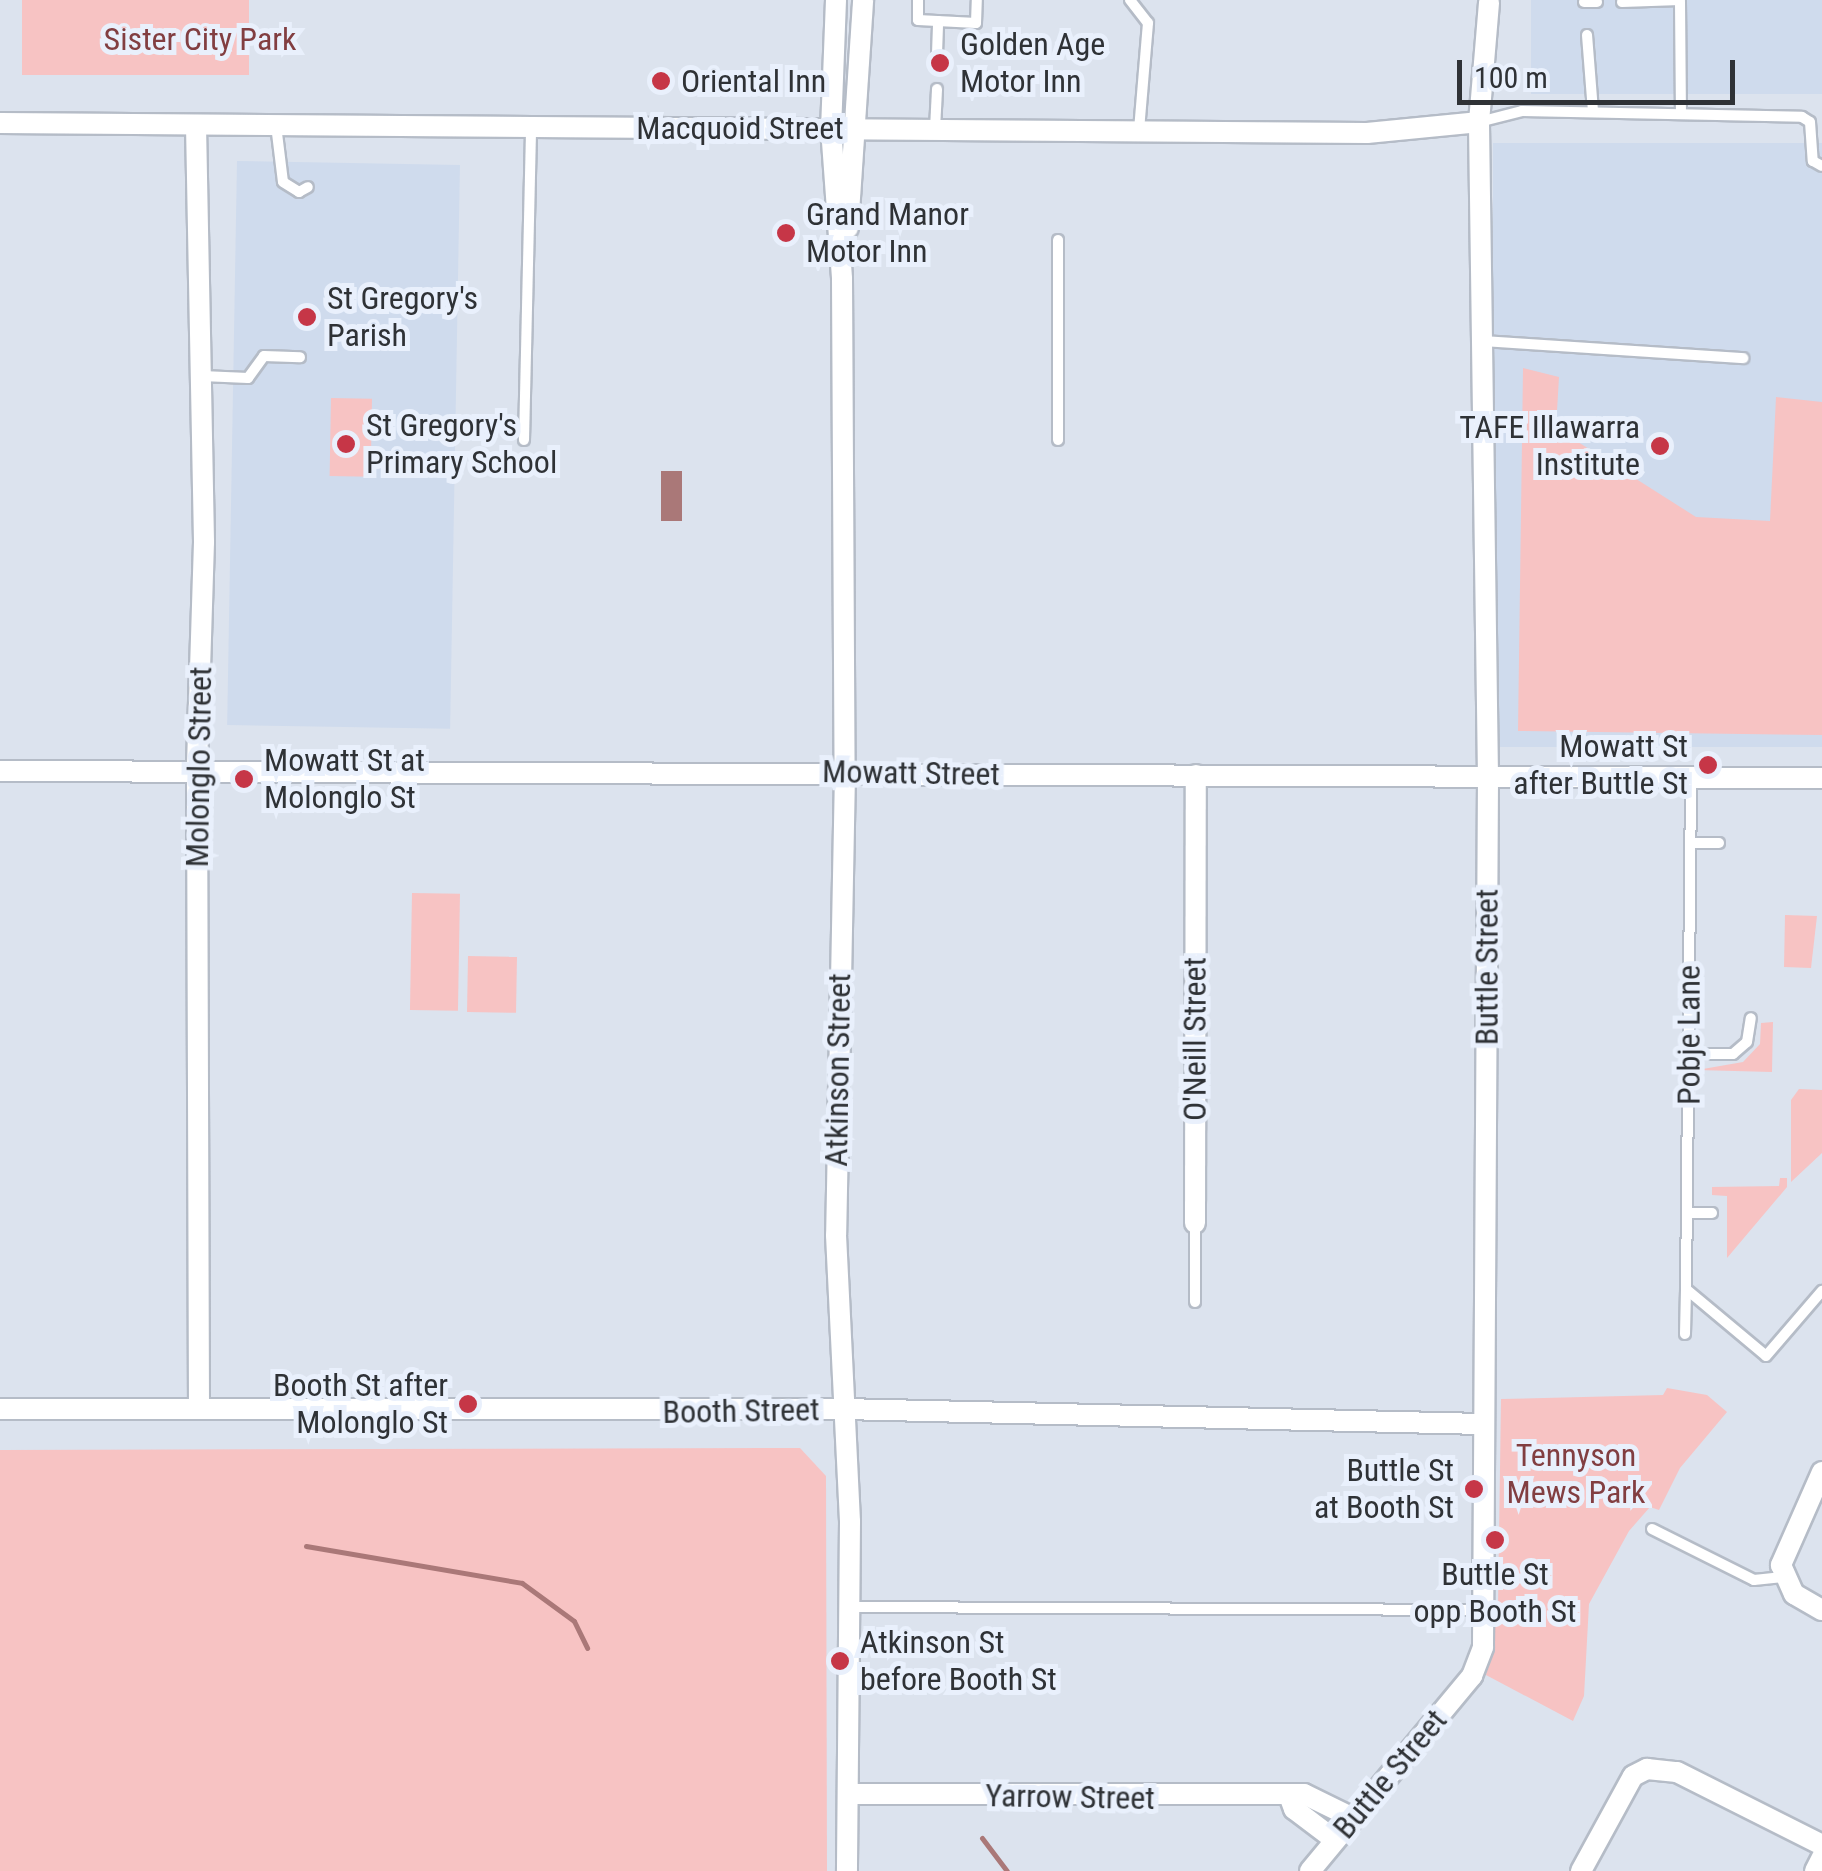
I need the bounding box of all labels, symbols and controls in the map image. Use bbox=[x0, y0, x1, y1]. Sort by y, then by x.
park label: Sister City Park bbox=[104, 20, 296, 58]
place label: Golden Age Motor Inn bbox=[960, 26, 1105, 101]
scale bar bbox=[1462, 40, 1740, 102]
marker: Golden Age Motor Inn bbox=[929, 52, 951, 74]
text: 100 m bbox=[1474, 60, 1548, 95]
place label: Oriental Inn bbox=[681, 62, 826, 100]
marker: Oriental Inn bbox=[650, 70, 672, 92]
street label: Macquoid Street bbox=[636, 109, 844, 147]
place label: Grand Manor Motor Inn bbox=[806, 196, 969, 271]
marker: Grand Manor Motor Inn bbox=[775, 222, 797, 244]
place label: St Gregory's Parish bbox=[327, 280, 478, 355]
marker: St Gregory's Parish bbox=[296, 306, 318, 328]
place label: St Gregory's Primary School bbox=[366, 407, 557, 482]
place label: TAFE Illawarra Institute bbox=[1459, 409, 1640, 484]
marker: St Gregory's Primary School bbox=[335, 433, 357, 455]
marker: TAFE Illawarra Institute bbox=[1649, 435, 1671, 457]
street label: Molonglo Street bbox=[178, 666, 220, 868]
place label: Mowatt St after Buttle St bbox=[1513, 728, 1688, 803]
place label: Mowatt St at Molonglo St bbox=[264, 742, 425, 817]
street label: Mowatt Street bbox=[822, 752, 1000, 794]
marker: Mowatt St after Buttle St bbox=[1697, 754, 1719, 776]
marker: Mowatt St at Molonglo St bbox=[233, 768, 255, 790]
street label: Buttle Street bbox=[1468, 889, 1506, 1045]
street label: O'Neill Street bbox=[1176, 957, 1214, 1121]
street label: Pobje Lane bbox=[1670, 965, 1708, 1105]
street label: Atkinson Street bbox=[817, 973, 859, 1167]
place label: Booth St after Molonglo St bbox=[273, 1367, 448, 1442]
street label: Booth Street bbox=[662, 1390, 820, 1432]
marker: Booth St after Molonglo St bbox=[457, 1393, 479, 1415]
park label: Tennyson Mews Park bbox=[1507, 1437, 1645, 1512]
place label: Buttle St at Booth St bbox=[1314, 1452, 1454, 1527]
marker: Buttle St at Booth St bbox=[1463, 1478, 1485, 1500]
marker: Buttle St opp Booth St bbox=[1484, 1529, 1506, 1551]
place label: Buttle St opp Booth St bbox=[1414, 1556, 1576, 1631]
place label: Atkinson St before Booth St bbox=[860, 1624, 1057, 1699]
marker: Atkinson St before Booth St bbox=[829, 1650, 851, 1672]
street label: Buttle Street bbox=[1325, 1702, 1455, 1846]
street label: Yarrow Street bbox=[985, 1776, 1155, 1818]

